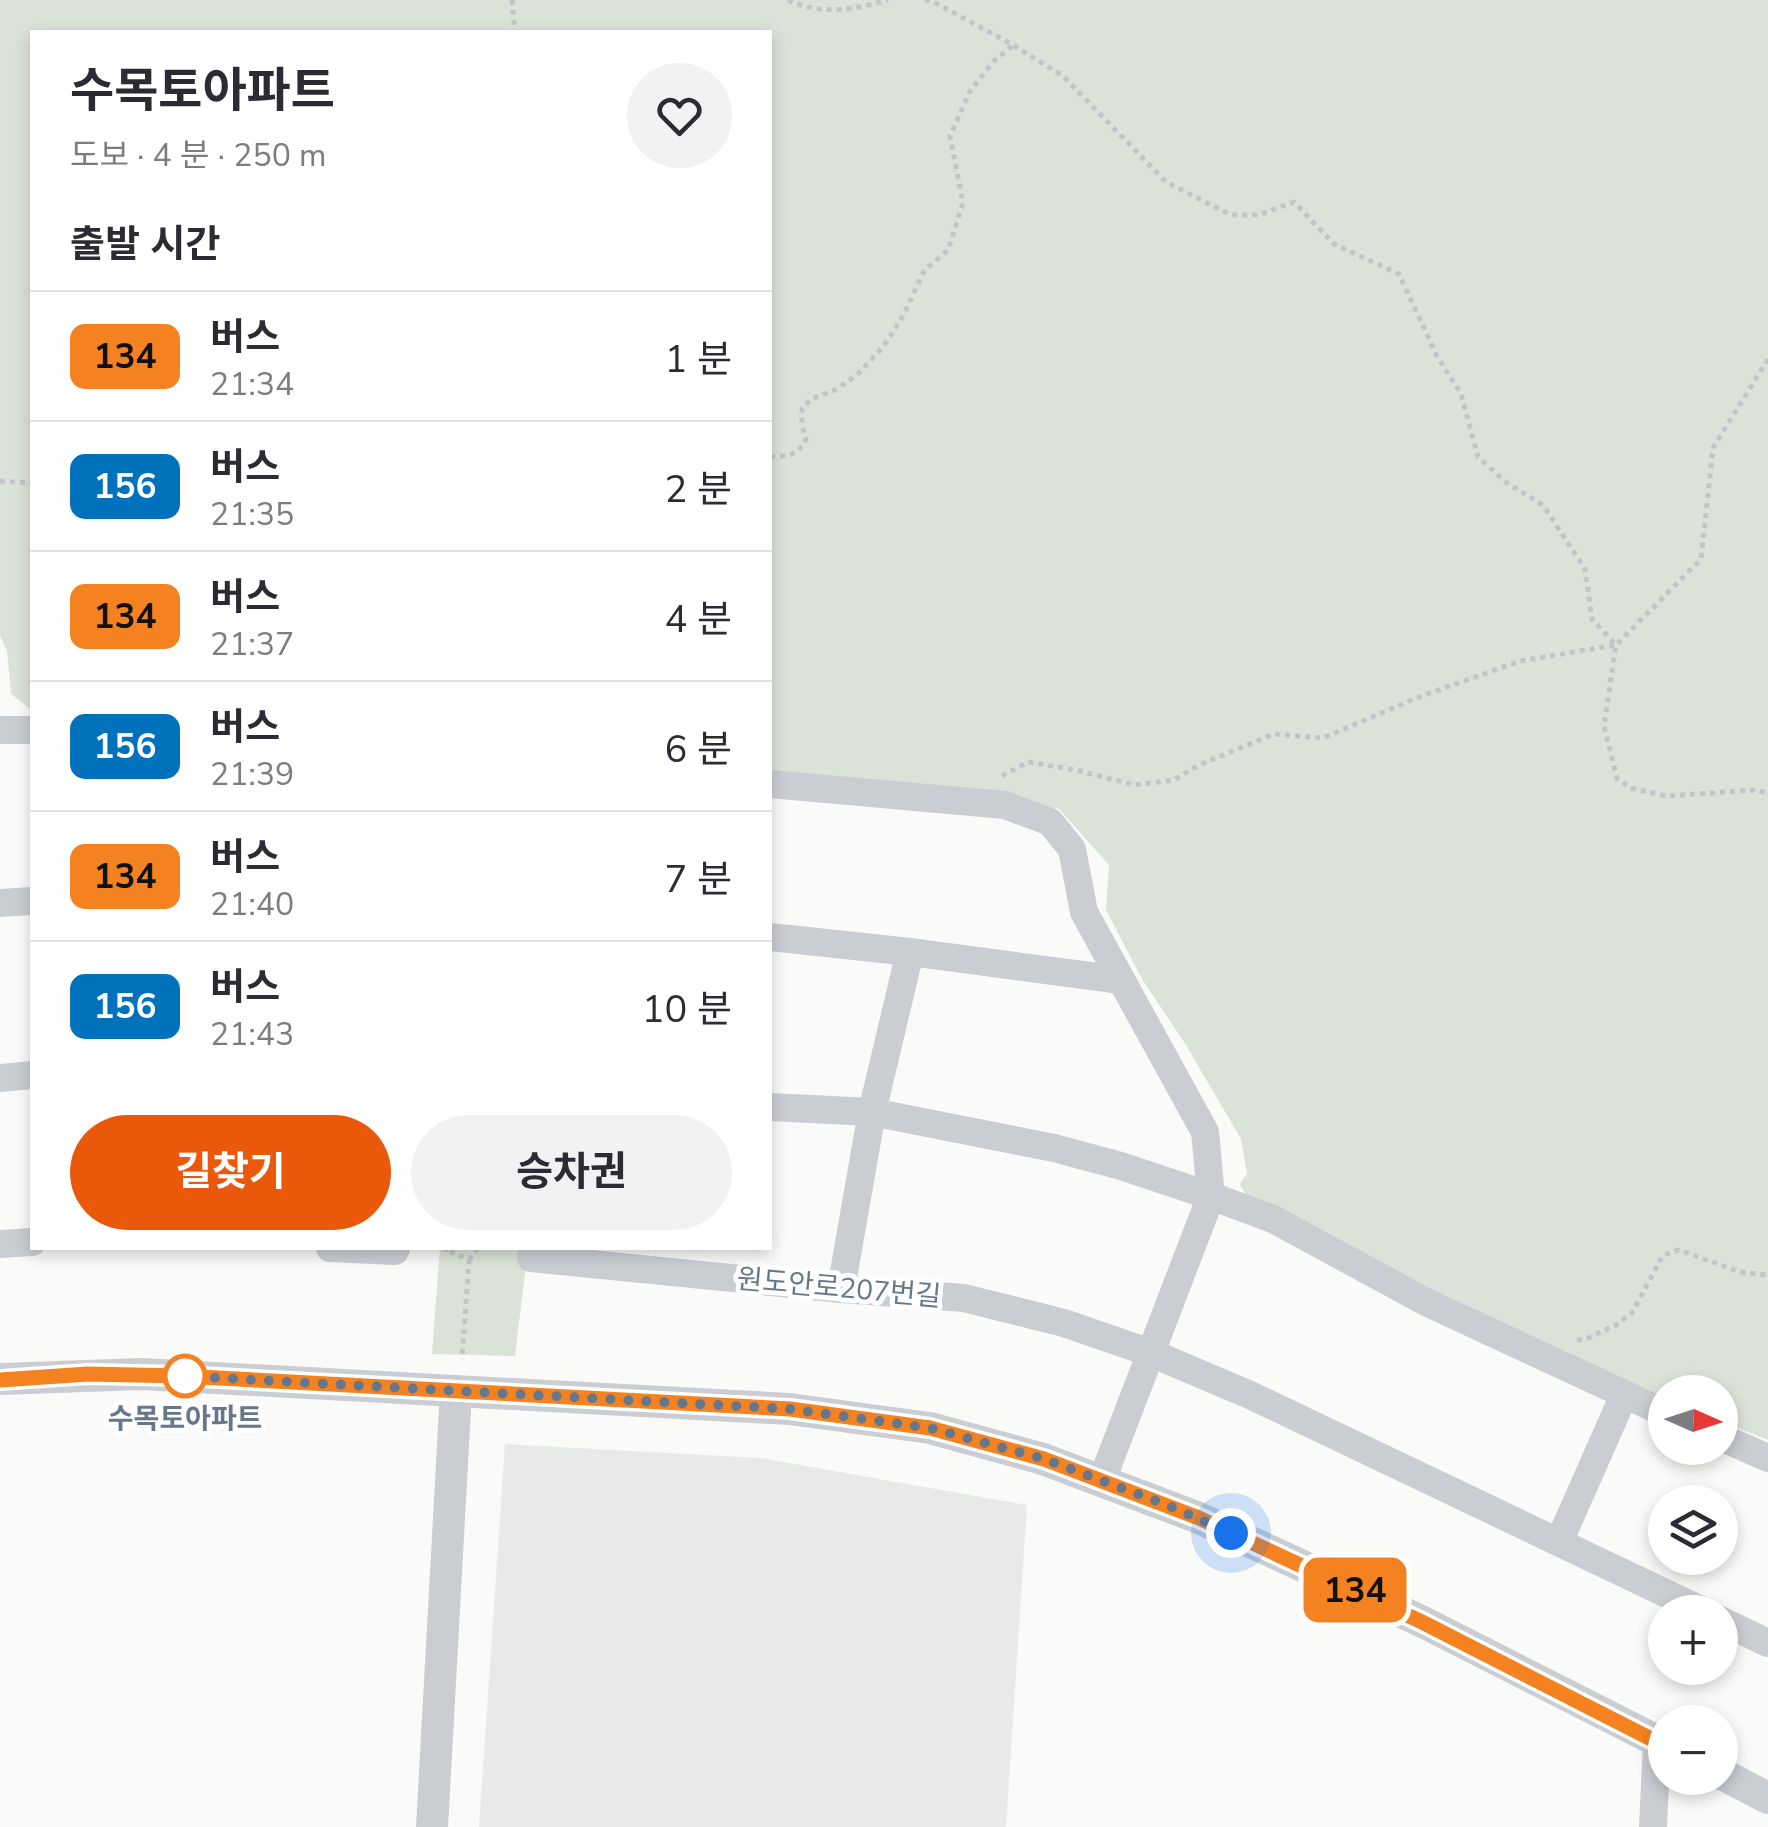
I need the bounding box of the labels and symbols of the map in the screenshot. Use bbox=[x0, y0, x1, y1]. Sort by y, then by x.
street label: 원도안로207번길 bbox=[735, 1260, 943, 1316]
marker: 수목토아파트 bbox=[164, 1355, 206, 1397]
north arrow bbox=[1648, 1375, 1738, 1465]
place label: 수목토아파트 bbox=[108, 1400, 262, 1438]
your location bbox=[1206, 1508, 1256, 1558]
line badge: 134 bbox=[1298, 1558, 1412, 1622]

